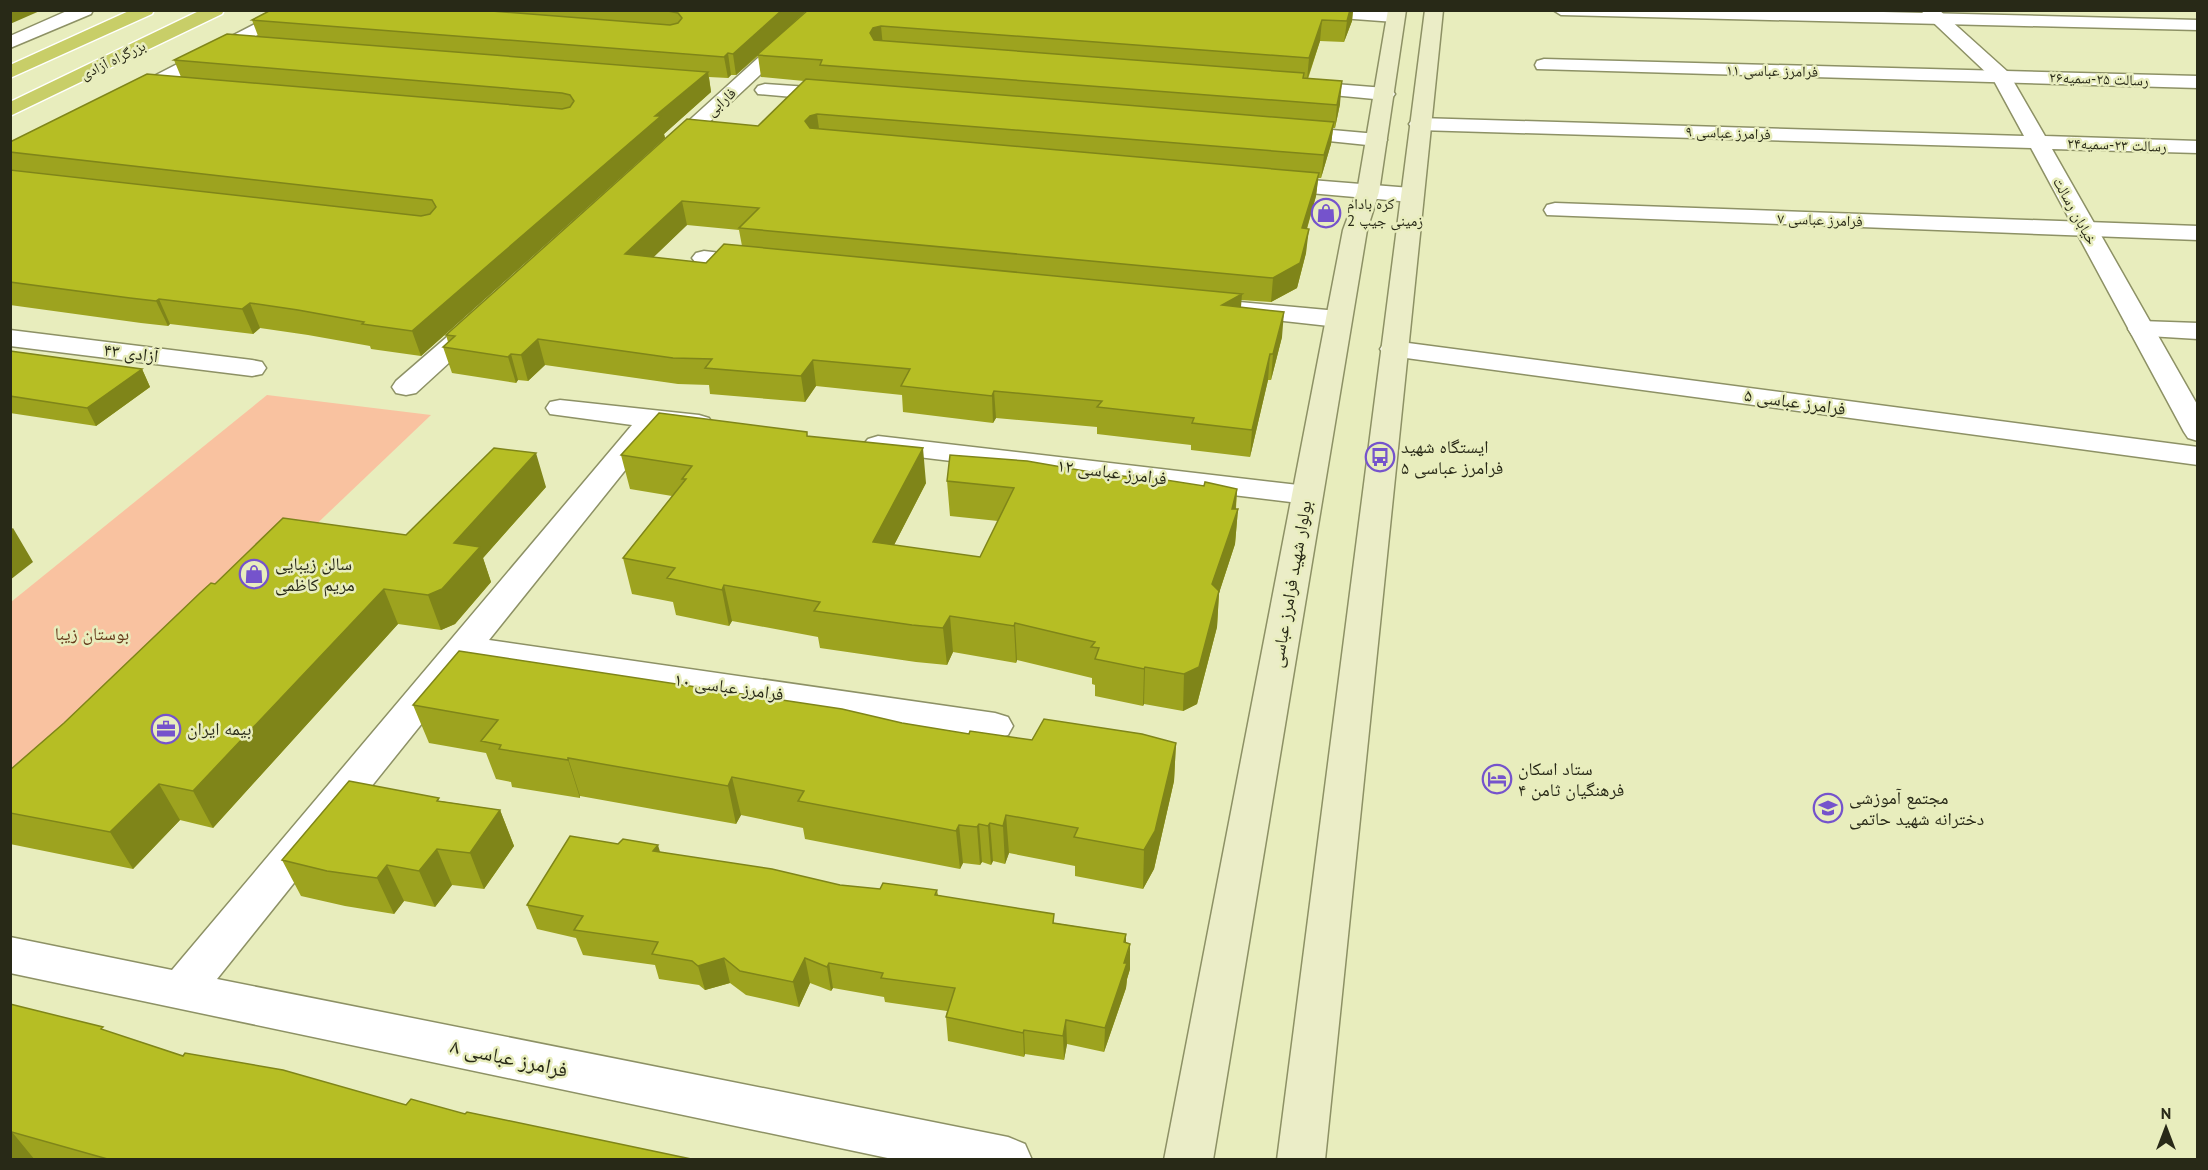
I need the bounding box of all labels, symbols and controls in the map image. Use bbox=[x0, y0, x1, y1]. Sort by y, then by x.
street label: بزرگراه آزادی bbox=[77, 36, 149, 84]
street label: فرامرز عباسی ۱۱ bbox=[1726, 60, 1818, 82]
street label: رسالت ۲۵-سمیه۲۶ bbox=[2049, 67, 2149, 90]
street label: فارابی bbox=[702, 83, 740, 121]
street label: فرامرز عباسی ۹ bbox=[1685, 122, 1771, 144]
street label: رسالت ۲۳-سمیه۲۴ bbox=[2067, 133, 2167, 156]
street label: خیابان رسالت bbox=[2048, 174, 2102, 249]
place label: کره بادام زمینی جیپ 2 bbox=[1347, 194, 1423, 231]
shop icon: کره بادام زمینی جیپ 2 bbox=[1310, 197, 1342, 229]
street label: فرامرز عباسی ۷ bbox=[1777, 209, 1863, 231]
street label: ۴۳ آزادی bbox=[102, 338, 160, 367]
street label: فرامرز عباسی ۵ bbox=[1743, 383, 1847, 420]
place label: ایستگاه شهید فرامرز عباسی ۵ bbox=[1401, 435, 1503, 479]
bus stop icon: ایستگاه شهید فرامرز عباسی ۵ bbox=[1364, 441, 1396, 473]
street label: فرامرز عباسی ۱۲ bbox=[1056, 453, 1168, 490]
street label: بولوار شهید فرامرز عباسی bbox=[1264, 498, 1317, 669]
place label: سالن زیبایی مریم کاظمی bbox=[275, 552, 355, 597]
shop icon: سالن زیبایی مریم کاظمی bbox=[238, 558, 270, 590]
park label: بوستان زیبا bbox=[55, 622, 129, 645]
street label: فرامرز عباسی ۱۰ bbox=[673, 667, 785, 706]
office icon: بیمه ایران bbox=[150, 713, 182, 745]
place label: بیمه ایران bbox=[187, 717, 251, 740]
place label: ستاد اسکان فرهنگیان ثامن ۴ bbox=[1518, 757, 1624, 801]
hotel icon: ستاد اسکان فرهنگیان ثامن ۴ bbox=[1481, 763, 1513, 795]
place label: مجتمع آموزشی دخترانه شهید حاتمی bbox=[1849, 786, 1984, 830]
school or university icon: مجتمع آموزشی دخترانه شهید حاتمی bbox=[1812, 792, 1844, 824]
street label: فرامرز عباسی ۸ bbox=[448, 1032, 570, 1083]
north arrow bbox=[2136, 1098, 2196, 1158]
text: N bbox=[2161, 1103, 2171, 1123]

